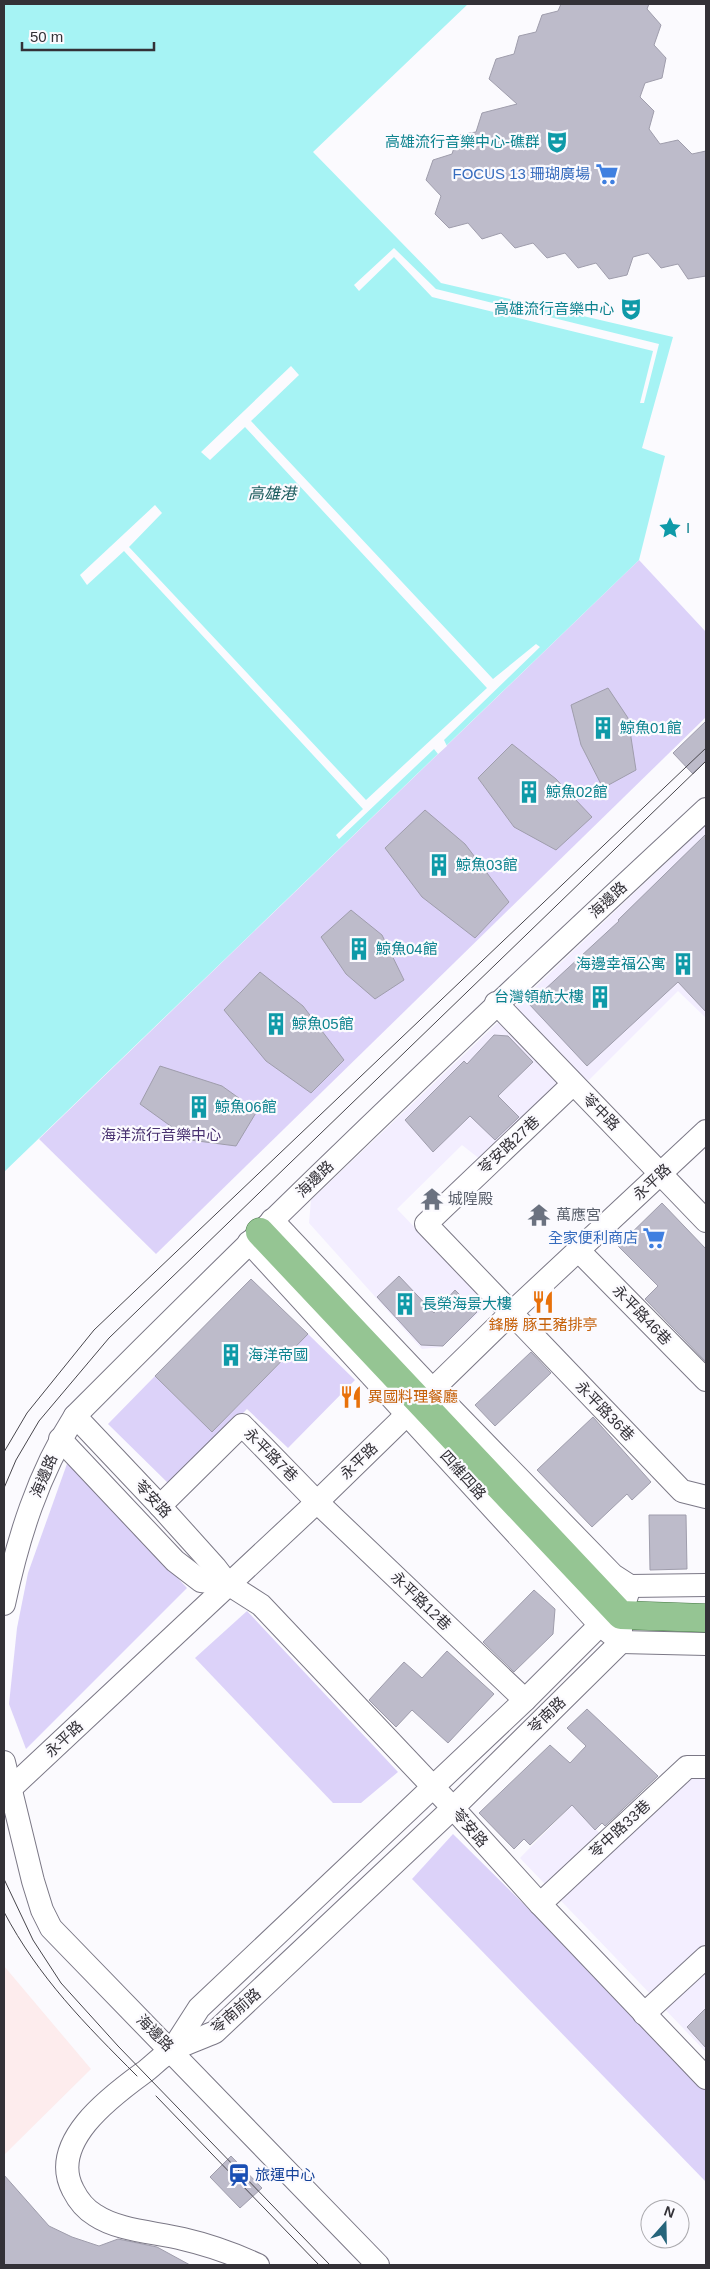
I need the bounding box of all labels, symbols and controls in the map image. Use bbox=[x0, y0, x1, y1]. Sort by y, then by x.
scale bar bbox=[22, 20, 155, 52]
text: 50 m bbox=[30, 28, 63, 45]
theatre icon: 高雄流行音樂中心-礁群 bbox=[544, 129, 570, 155]
place label: 高雄流行音樂中心-礁群 bbox=[385, 133, 540, 150]
supermarket icon: FOCUS 13 珊瑚廣場 bbox=[594, 161, 620, 187]
place label: FOCUS 13 珊瑚廣場 bbox=[452, 165, 590, 182]
theatre icon: 高雄流行音樂中心 bbox=[618, 296, 644, 322]
place label: 高雄流行音樂中心 bbox=[494, 300, 614, 317]
water label: 高雄港 bbox=[248, 485, 298, 502]
place icon: I bbox=[657, 515, 683, 541]
place label: I bbox=[686, 519, 690, 536]
building icon: 鯨魚01館 bbox=[590, 715, 616, 741]
place label: 鯨魚01館 bbox=[620, 719, 682, 736]
building icon: 鯨魚02館 bbox=[516, 779, 542, 805]
place label: 鯨魚02館 bbox=[546, 783, 608, 800]
building icon: 鯨魚03館 bbox=[426, 852, 452, 878]
place label: 鯨魚03館 bbox=[456, 856, 518, 873]
street label: 海邊路 bbox=[585, 878, 630, 921]
building icon: 鯨魚04館 bbox=[346, 936, 372, 962]
place label: 鯨魚04館 bbox=[376, 940, 438, 957]
building icon: 海邊幸福公寓 bbox=[670, 951, 696, 977]
place label: 海邊幸福公寓 bbox=[576, 955, 666, 972]
building icon: 台灣領航大樓 bbox=[587, 984, 613, 1010]
place label: 台灣領航大樓 bbox=[494, 988, 584, 1005]
building icon: 鯨魚05館 bbox=[263, 1011, 289, 1037]
place label: 鯨魚05館 bbox=[292, 1015, 354, 1032]
street label: 苓中路 bbox=[579, 1090, 623, 1134]
building icon: 鯨魚06館 bbox=[186, 1094, 212, 1120]
place label: 鯨魚06館 bbox=[215, 1098, 277, 1115]
street label: 苓安路27巷 bbox=[475, 1112, 542, 1177]
park label: 海洋流行音樂中心 bbox=[101, 1126, 221, 1143]
street label: 海邊路 bbox=[293, 1157, 337, 1200]
street label: 永平路 bbox=[629, 1160, 674, 1203]
temple icon: 城隍殿 bbox=[419, 1186, 445, 1212]
place label: 城隍殿 bbox=[448, 1190, 493, 1207]
temple icon: 萬應宮 bbox=[526, 1202, 552, 1228]
place label: 萬應宮 bbox=[556, 1206, 601, 1223]
supermarket icon: 全家便利商店 bbox=[641, 1225, 667, 1251]
place label: 全家便利商店 bbox=[548, 1229, 638, 1246]
street label: 永平路46巷 bbox=[610, 1281, 675, 1348]
restaurant icon: 鋒勝 豚王豬排亭 bbox=[530, 1289, 556, 1315]
building icon: 長榮海景大樓 bbox=[392, 1291, 418, 1317]
place label: 長榮海景大樓 bbox=[422, 1295, 512, 1312]
place label: 鋒勝 豚王豬排亭 bbox=[488, 1316, 598, 1333]
building icon: 海洋帝國 bbox=[218, 1342, 244, 1368]
place label: 海洋帝國 bbox=[248, 1346, 308, 1363]
street label: 永平路36巷 bbox=[573, 1377, 638, 1444]
restaurant icon: 異國料理餐廳 bbox=[338, 1384, 364, 1410]
place label: 異國料理餐廳 bbox=[368, 1388, 458, 1405]
street label: 永平路7巷 bbox=[241, 1424, 302, 1485]
street label: 永平路 bbox=[337, 1439, 381, 1482]
street label: 四維四路 bbox=[437, 1447, 490, 1503]
street label: 海邊路 bbox=[27, 1452, 60, 1500]
street label: 苓安路 bbox=[132, 1476, 175, 1521]
street label: 永平路12巷 bbox=[388, 1568, 455, 1633]
street label: 苓南路 bbox=[525, 1693, 569, 1736]
street label: 永平路 bbox=[41, 1717, 86, 1760]
street label: 苓中路33巷 bbox=[586, 1796, 653, 1861]
street label: 苓安路 bbox=[449, 1805, 492, 1850]
street label: 苓南前路 bbox=[207, 1985, 264, 2037]
street label: 海邊路 bbox=[133, 2011, 177, 2055]
station icon: 旅運中心 bbox=[226, 2162, 252, 2188]
place label: 旅運中心 bbox=[255, 2166, 315, 2183]
north arrow bbox=[640, 2199, 690, 2249]
text: N bbox=[662, 2203, 677, 2221]

